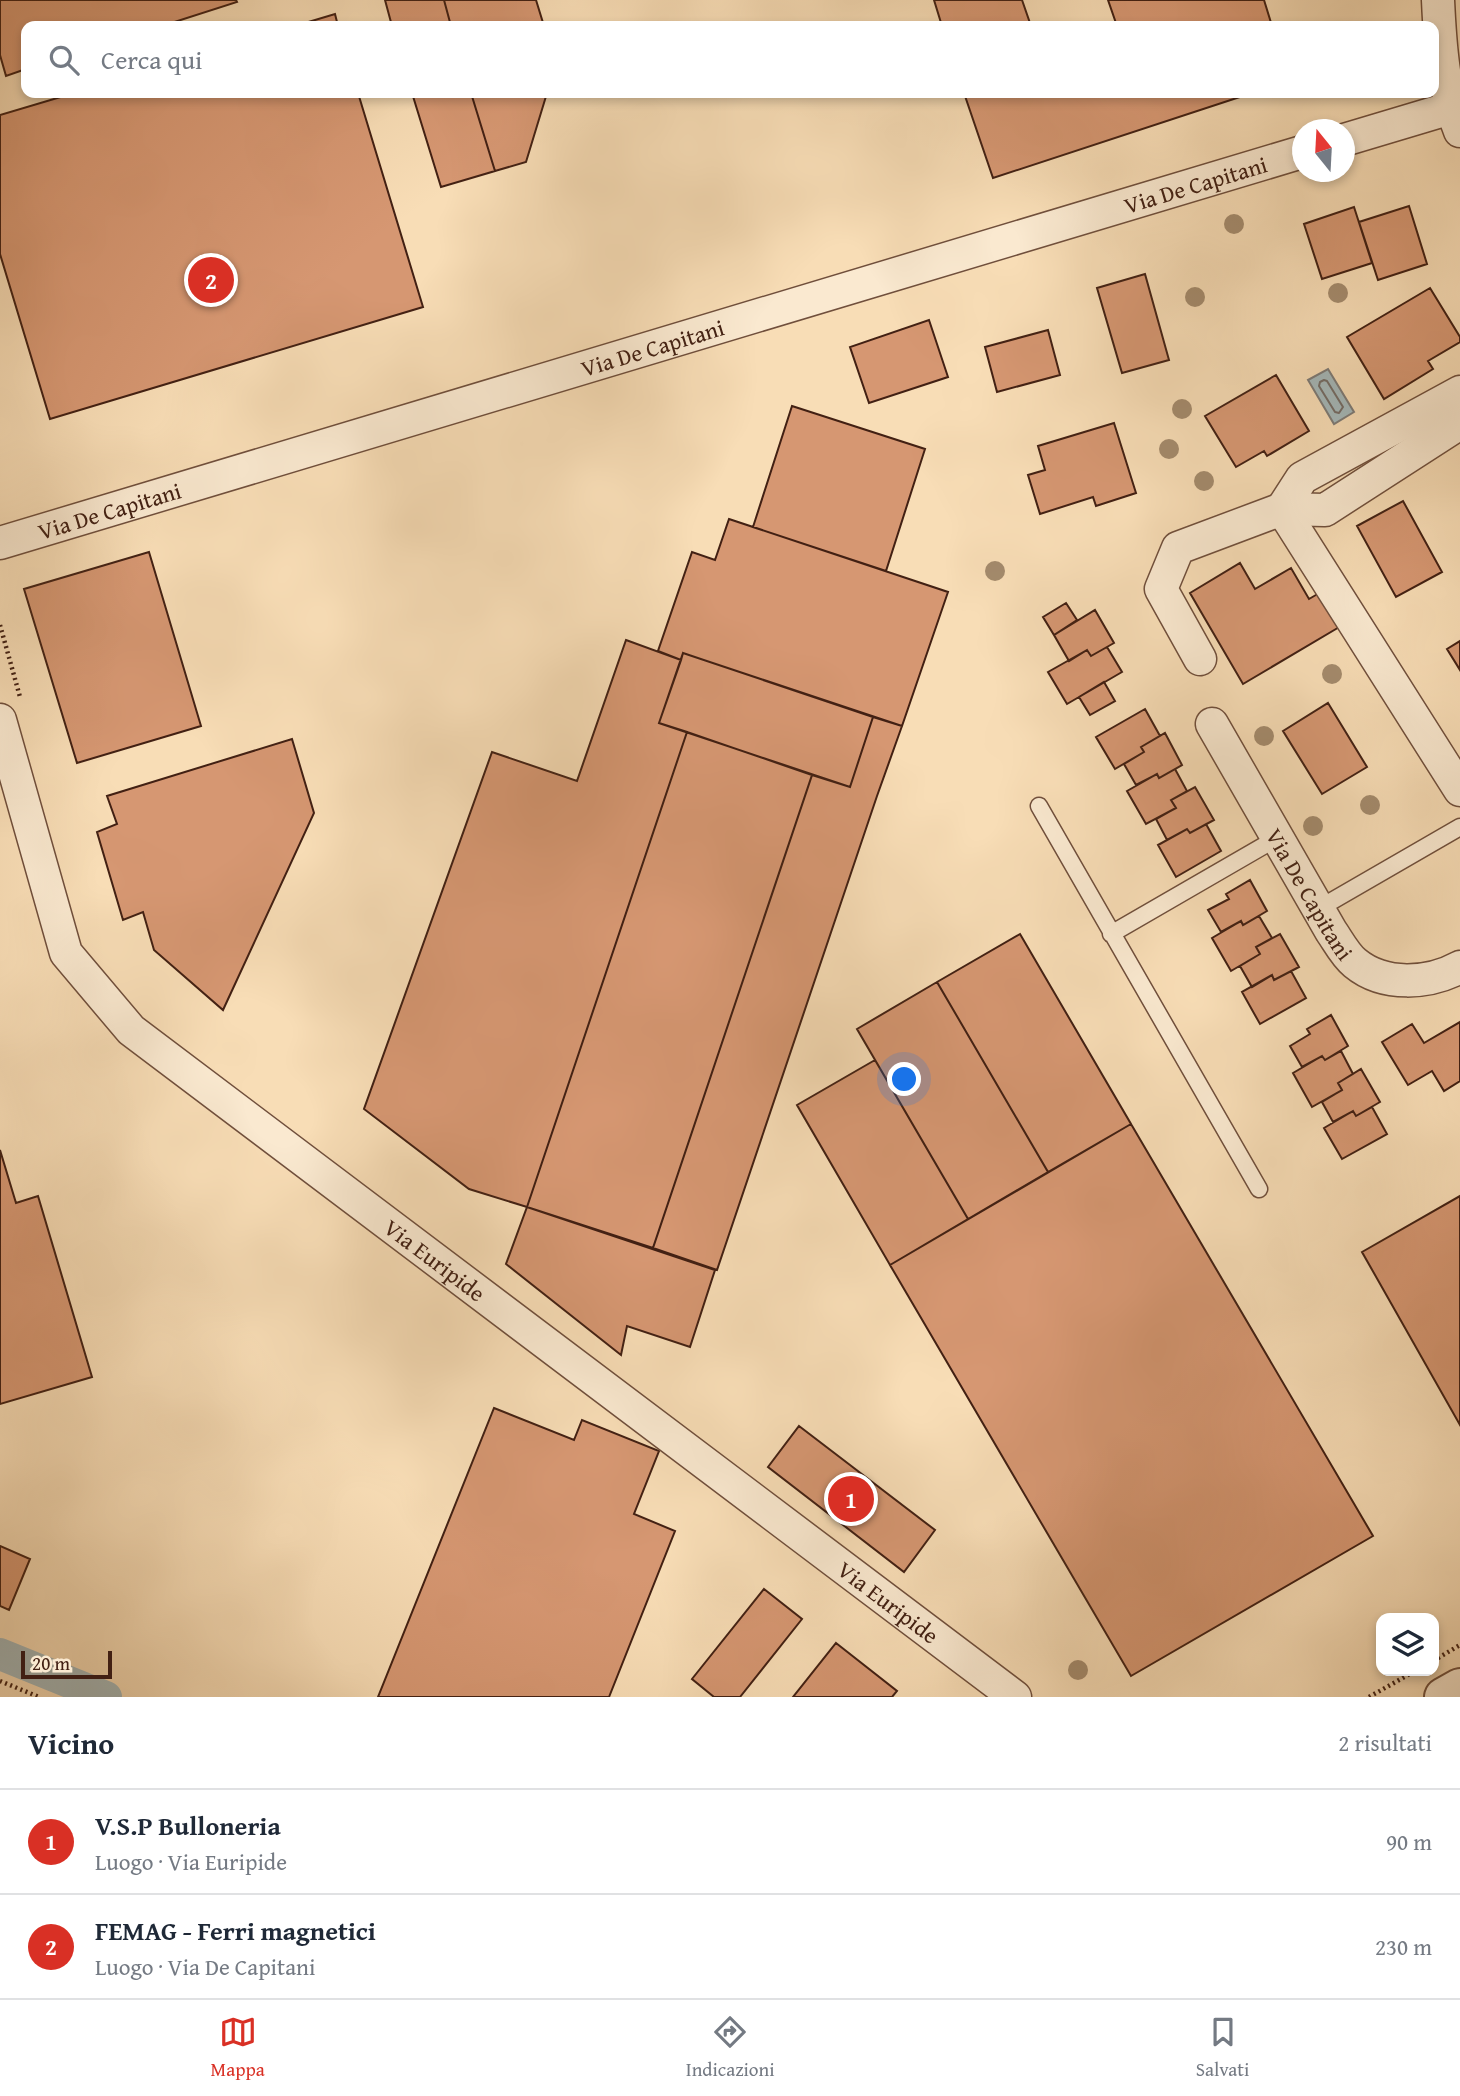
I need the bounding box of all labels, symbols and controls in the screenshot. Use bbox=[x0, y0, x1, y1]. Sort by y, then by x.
search box bbox=[21, 21, 1439, 98]
text: Cerca qui bbox=[101, 40, 202, 79]
icon: search bbox=[45, 41, 83, 79]
north arrow bbox=[1292, 119, 1355, 182]
street label: Via De Capitani bbox=[1120, 147, 1271, 221]
pin: 2 bbox=[188, 254, 234, 306]
street label: Via De Capitani bbox=[577, 310, 728, 384]
street label: Via De Capitani bbox=[34, 473, 185, 547]
street label: Via De Capitani bbox=[1258, 822, 1362, 967]
your location bbox=[887, 1062, 921, 1096]
street label: Via Euripide bbox=[378, 1210, 493, 1309]
pin: 1 bbox=[828, 1473, 874, 1525]
street label: Via Euripide bbox=[831, 1552, 946, 1651]
map controls bbox=[1376, 1613, 1439, 1676]
button: layers bbox=[1376, 1613, 1439, 1676]
scale bar bbox=[21, 1648, 112, 1680]
text: 20 m bbox=[32, 1649, 70, 1677]
text: Vicino bbox=[28, 1721, 114, 1765]
text: 2 risultati bbox=[1338, 1726, 1432, 1759]
text: V.S.P Bulloneria bbox=[95, 1806, 281, 1845]
text: 1 bbox=[45, 1825, 57, 1858]
text: 90 m bbox=[1386, 1825, 1432, 1858]
text: Luogo · Via Euripide bbox=[95, 1845, 287, 1878]
text: FEMAG - Ferri magnetici bbox=[95, 1911, 376, 1950]
text: 2 bbox=[45, 1930, 57, 1963]
text: 230 m bbox=[1375, 1930, 1432, 1963]
text: Luogo · Via De Capitani bbox=[95, 1950, 315, 1983]
tab: Mappa bbox=[211, 2013, 265, 2083]
tab: Indicazioni bbox=[686, 2013, 775, 2083]
tab: Salvati bbox=[1196, 2013, 1249, 2083]

